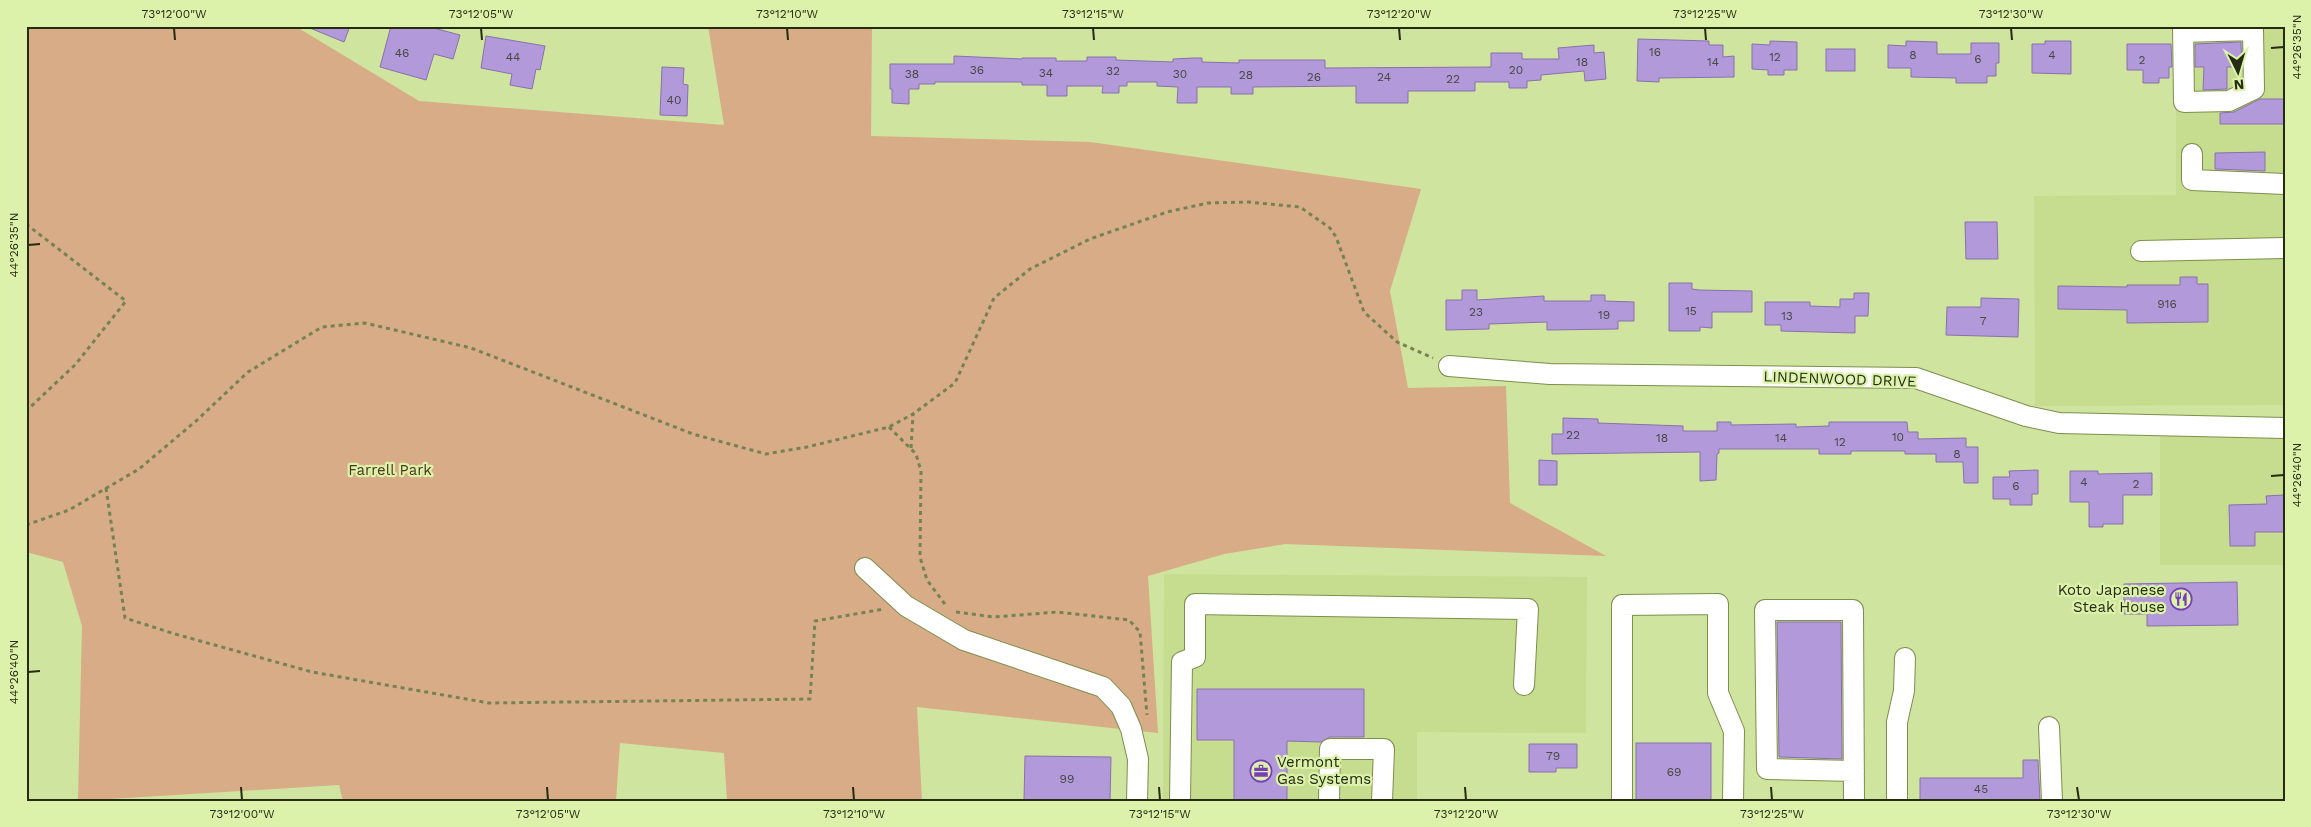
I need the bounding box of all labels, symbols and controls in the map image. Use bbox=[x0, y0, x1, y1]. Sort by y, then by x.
text: 73°12'00"W bbox=[141, 7, 207, 21]
text: 73°12'05"W bbox=[449, 7, 514, 21]
text: 73°12'10"W bbox=[756, 7, 819, 21]
text: 73°12'15"W bbox=[1062, 7, 1124, 21]
text: 73°12'20"W bbox=[1367, 7, 1432, 21]
text: 73°12'25"W bbox=[1673, 7, 1738, 21]
text: 73°12'30"W bbox=[1979, 7, 2044, 21]
text: 44°26'35"N bbox=[2290, 15, 2304, 79]
house number: 16 bbox=[1649, 45, 1661, 59]
house number: 46 bbox=[395, 46, 409, 60]
house number: 8 bbox=[1909, 48, 1917, 62]
house number: 4 bbox=[2048, 48, 2056, 62]
north arrow bbox=[2214, 48, 2264, 98]
house number: 44 bbox=[506, 50, 520, 64]
house number: 12 bbox=[1769, 50, 1781, 64]
house number: 6 bbox=[1974, 52, 1982, 66]
house number: 2 bbox=[2139, 53, 2146, 67]
house number: 18 bbox=[1576, 55, 1588, 69]
house number: 14 bbox=[1707, 55, 1719, 69]
house number: 36 bbox=[970, 63, 984, 77]
house number: 20 bbox=[1509, 63, 1523, 77]
house number: 32 bbox=[1106, 64, 1120, 78]
house number: 34 bbox=[1039, 66, 1053, 80]
house number: 38 bbox=[905, 67, 919, 81]
house number: 30 bbox=[1173, 67, 1187, 81]
house number: 28 bbox=[1239, 68, 1253, 82]
house number: 26 bbox=[1307, 70, 1321, 84]
house number: 24 bbox=[1377, 70, 1391, 84]
house number: 22 bbox=[1446, 72, 1460, 86]
text: N bbox=[2233, 77, 2245, 93]
house number: 40 bbox=[667, 93, 681, 107]
text: 44°26'35"N bbox=[7, 213, 21, 277]
house number: 916 bbox=[2157, 297, 2177, 311]
house number: 15 bbox=[1685, 304, 1697, 318]
house number: 23 bbox=[1469, 305, 1483, 319]
house number: 19 bbox=[1598, 308, 1610, 322]
house number: 13 bbox=[1781, 309, 1793, 323]
house number: 7 bbox=[1980, 314, 1987, 328]
street label: LINDENWOOD DRIVE bbox=[1763, 367, 1917, 391]
house number: 22 bbox=[1566, 428, 1580, 442]
house number: 10 bbox=[1892, 430, 1904, 444]
house number: 18 bbox=[1656, 431, 1668, 445]
house number: 14 bbox=[1775, 431, 1787, 445]
house number: 12 bbox=[1834, 435, 1846, 449]
text: 44°26'40"N bbox=[2290, 443, 2304, 507]
house number: 8 bbox=[1953, 447, 1961, 461]
park label: Farrell Park bbox=[348, 461, 432, 479]
house number: 4 bbox=[2080, 475, 2088, 489]
house number: 2 bbox=[2133, 477, 2140, 491]
house number: 6 bbox=[2012, 479, 2020, 493]
place label: Koto Japanese Steak House bbox=[2058, 581, 2165, 616]
restaurant icon: Koto Japanese Steak House bbox=[2169, 587, 2193, 611]
text: 44°26'40"N bbox=[7, 640, 21, 704]
house number: 79 bbox=[1546, 749, 1560, 763]
place label: Vermont Gas Systems bbox=[1277, 753, 1371, 788]
office icon: Vermont Gas Systems bbox=[1249, 759, 1273, 783]
house number: 69 bbox=[1667, 765, 1681, 779]
house number: 99 bbox=[1060, 772, 1074, 786]
house number: 45 bbox=[1974, 782, 1988, 796]
text: 73°12'00"W bbox=[209, 807, 275, 821]
text: 73°12'05"W bbox=[516, 807, 581, 821]
text: 73°12'10"W bbox=[823, 807, 886, 821]
text: 73°12'15"W bbox=[1129, 807, 1191, 821]
text: 73°12'20"W bbox=[1434, 807, 1499, 821]
text: 73°12'25"W bbox=[1740, 807, 1805, 821]
text: 73°12'30"W bbox=[2047, 807, 2112, 821]

